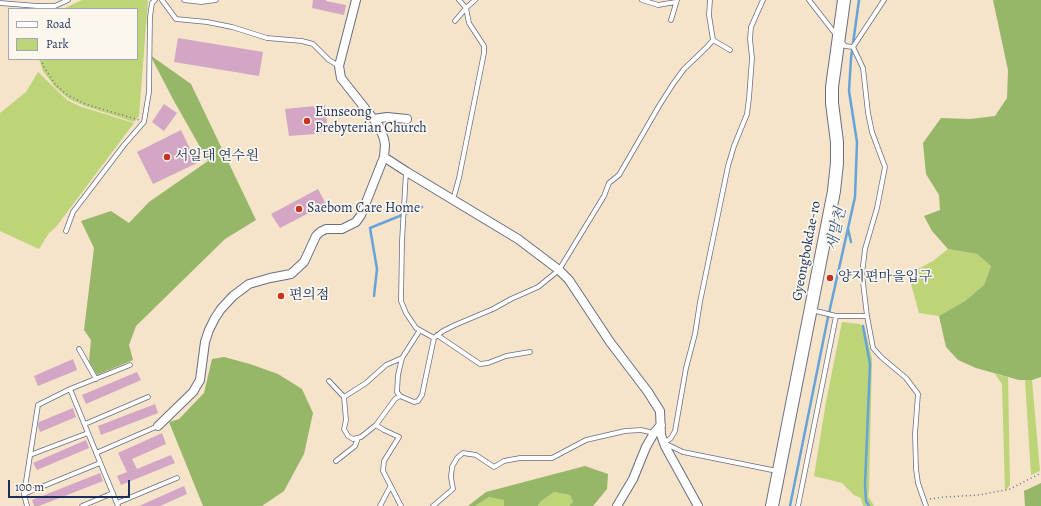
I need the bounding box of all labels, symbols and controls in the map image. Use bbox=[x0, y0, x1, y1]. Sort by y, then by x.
legend bbox=[8, 8, 138, 60]
text: Road bbox=[46, 16, 71, 32]
text: Park bbox=[46, 36, 69, 52]
place label: Eunseong Prebyterian Church bbox=[315, 105, 427, 138]
marker: Eunseong Prebyterian Church bbox=[302, 116, 312, 126]
place label: 서일대 연수원 bbox=[175, 149, 259, 165]
marker: 서일대 연수원 bbox=[162, 152, 172, 162]
street label: Gyeongbokdae-ro bbox=[789, 200, 825, 302]
place label: Saebom Care Home bbox=[307, 201, 420, 217]
marker: Saebom Care Home bbox=[294, 204, 304, 214]
water label: 새말천 bbox=[824, 206, 850, 252]
place label: 양지편마을입구 bbox=[838, 270, 933, 286]
marker: 양지편마을입구 bbox=[825, 273, 835, 283]
place label: 편의점 bbox=[289, 288, 330, 304]
marker: 편의점 bbox=[276, 291, 286, 301]
scale bar bbox=[10, 472, 132, 498]
text: 100 m bbox=[15, 479, 44, 495]

